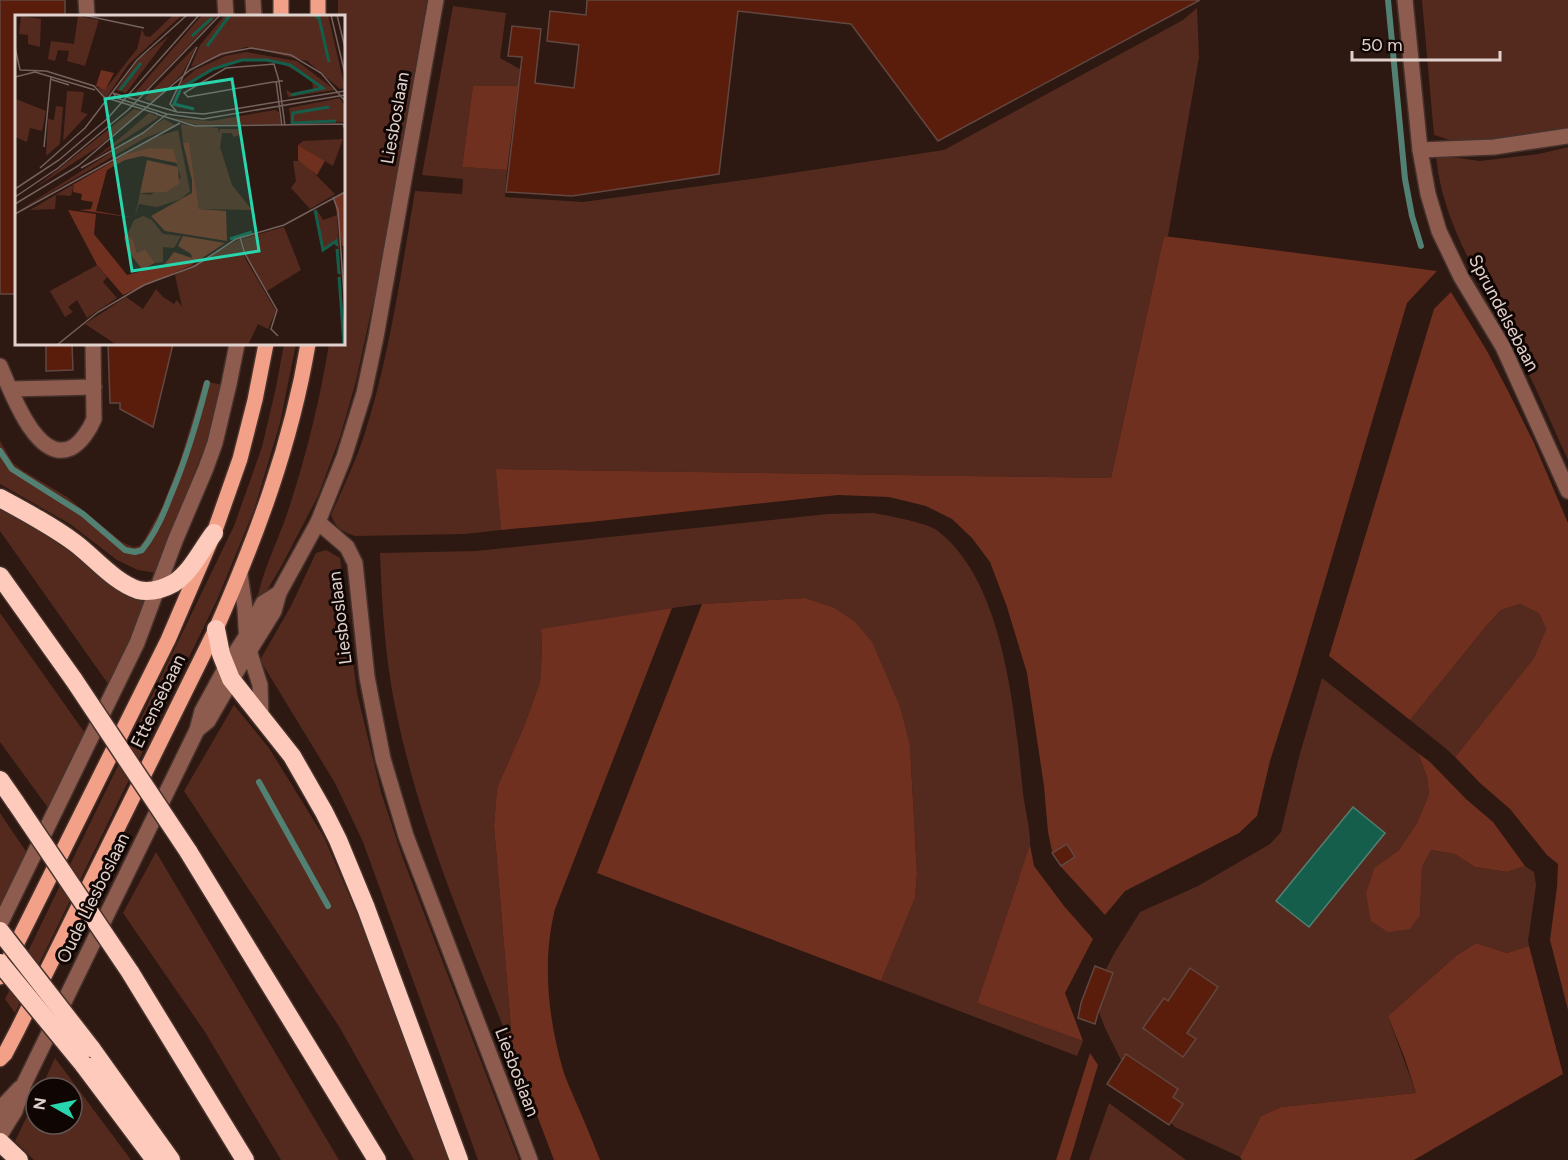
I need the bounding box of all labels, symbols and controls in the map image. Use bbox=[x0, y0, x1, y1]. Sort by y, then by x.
inset map bbox=[15, 15, 345, 345]
scale bar bbox=[1352, 24, 1500, 62]
text: 50 m bbox=[1361, 34, 1403, 56]
street label: Liesboslaan bbox=[376, 70, 414, 166]
street label: Sprundelsebaan bbox=[1464, 251, 1544, 375]
street label: Liesboslaan bbox=[323, 570, 357, 666]
street label: Ettensebaan bbox=[126, 651, 190, 751]
street label: Oude Liesboslaan bbox=[52, 829, 134, 967]
street label: Liesboslaan bbox=[490, 1024, 544, 1120]
north arrow bbox=[24, 1076, 84, 1136]
text: N bbox=[29, 1096, 50, 1111]

